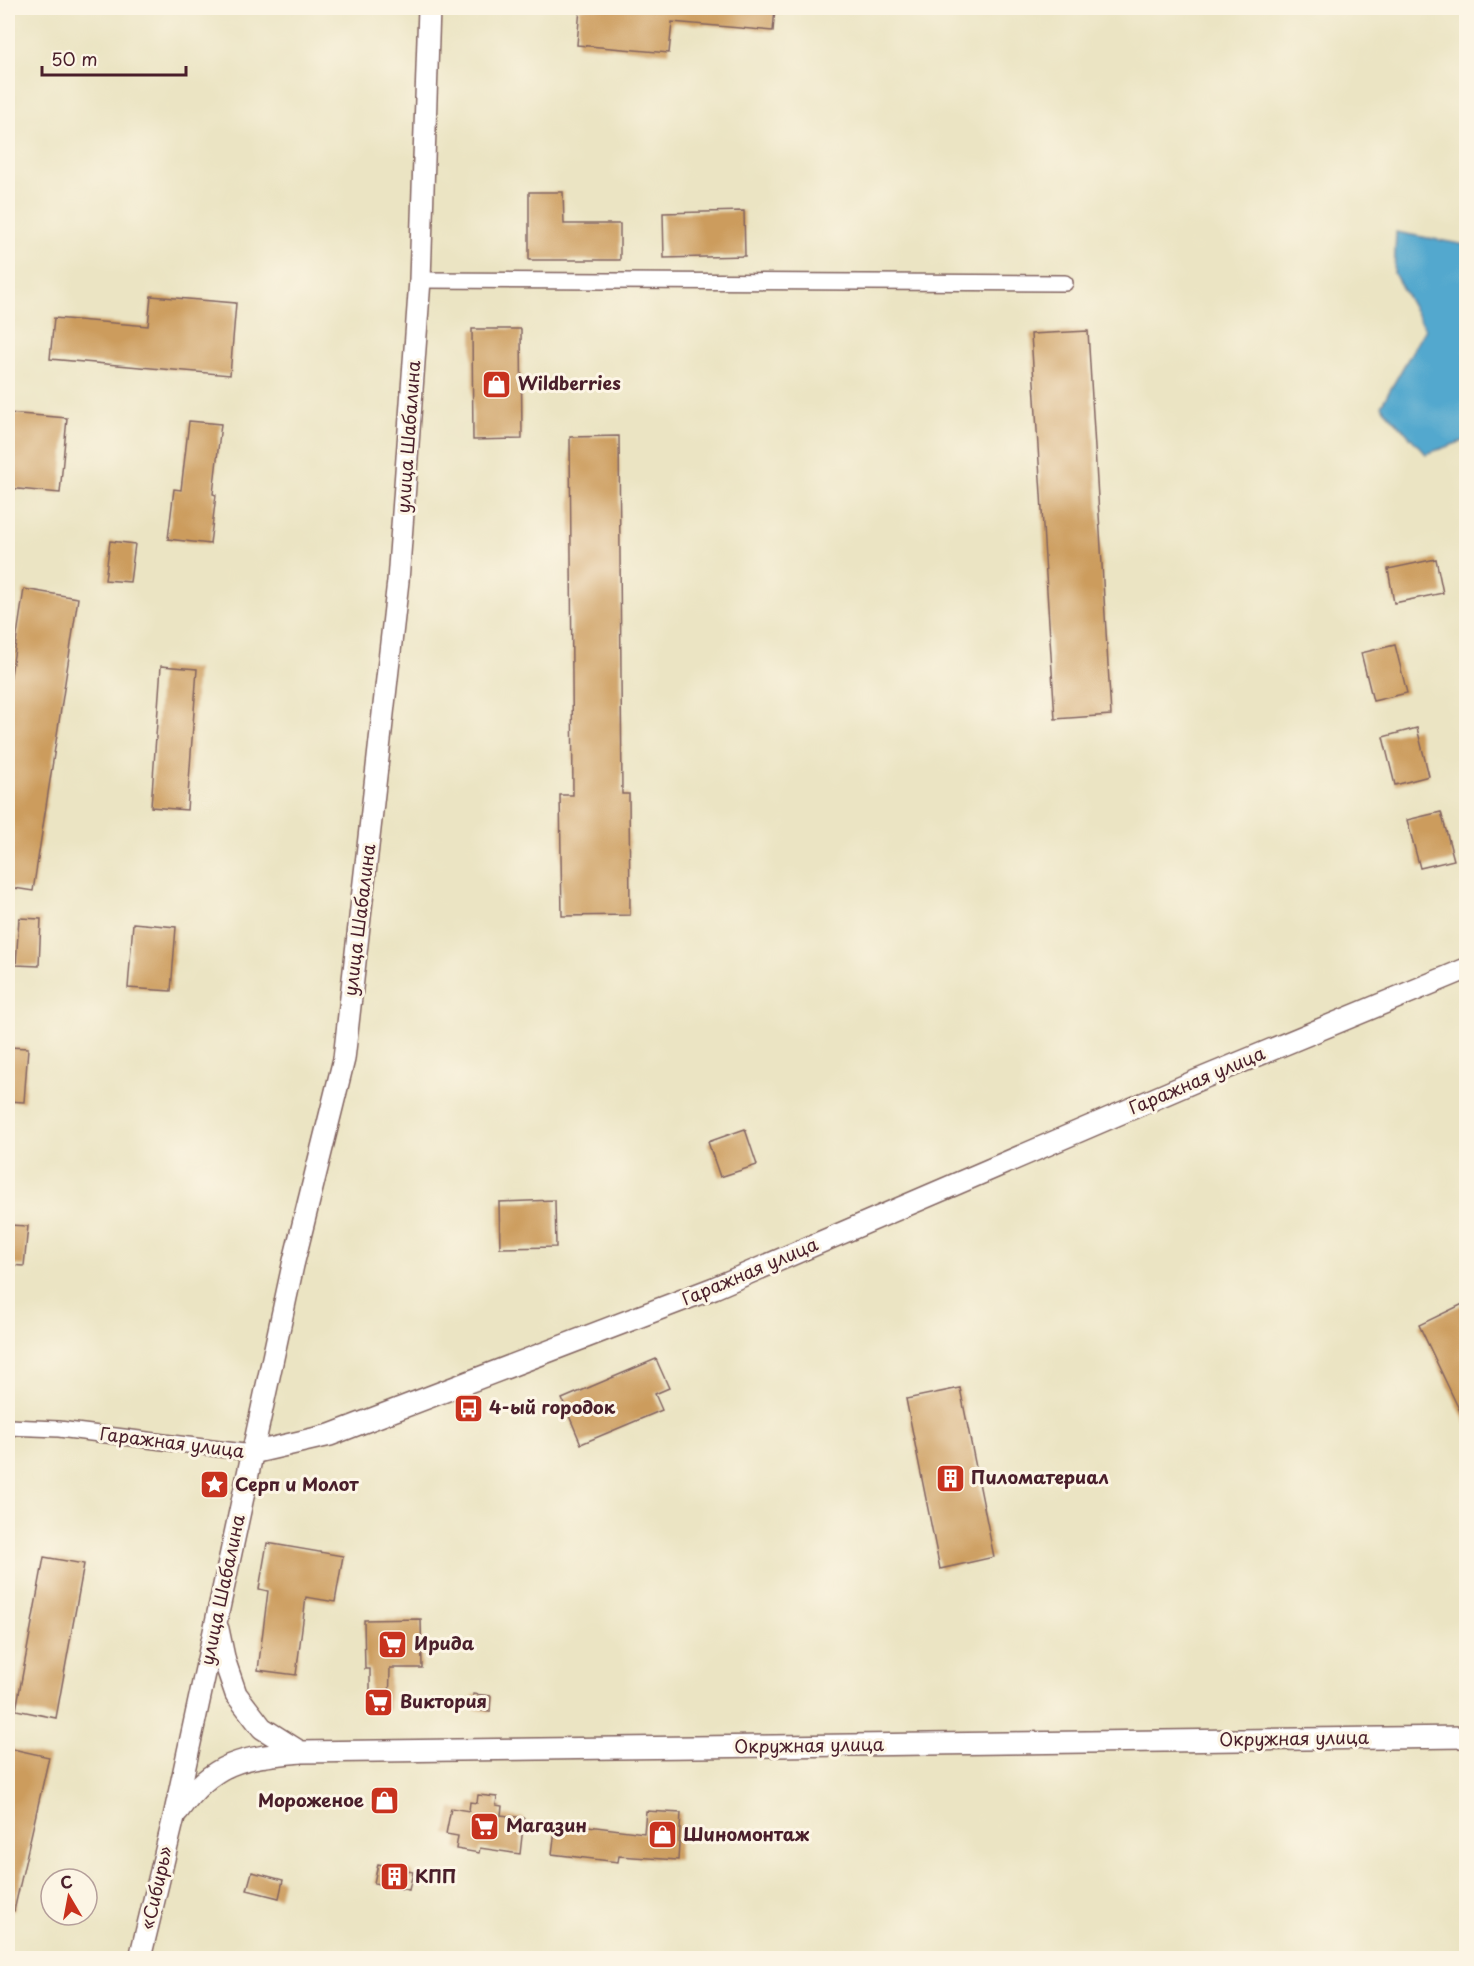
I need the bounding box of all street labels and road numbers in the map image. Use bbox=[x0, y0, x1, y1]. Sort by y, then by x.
street label: улица Шабалина bbox=[389, 359, 426, 514]
street label: улица Шабалина bbox=[336, 841, 381, 998]
street label: Гаражная улица bbox=[1124, 1038, 1269, 1121]
street label: Гаражная улица bbox=[677, 1229, 822, 1312]
street label: Гаражная улица bbox=[98, 1419, 247, 1464]
street label: улица Шабалина bbox=[192, 1511, 251, 1667]
street label: Окружная улица bbox=[1219, 1723, 1370, 1752]
street label: Окружная улица bbox=[734, 1730, 885, 1759]
street label: «Сибирь» bbox=[133, 1843, 178, 1932]

